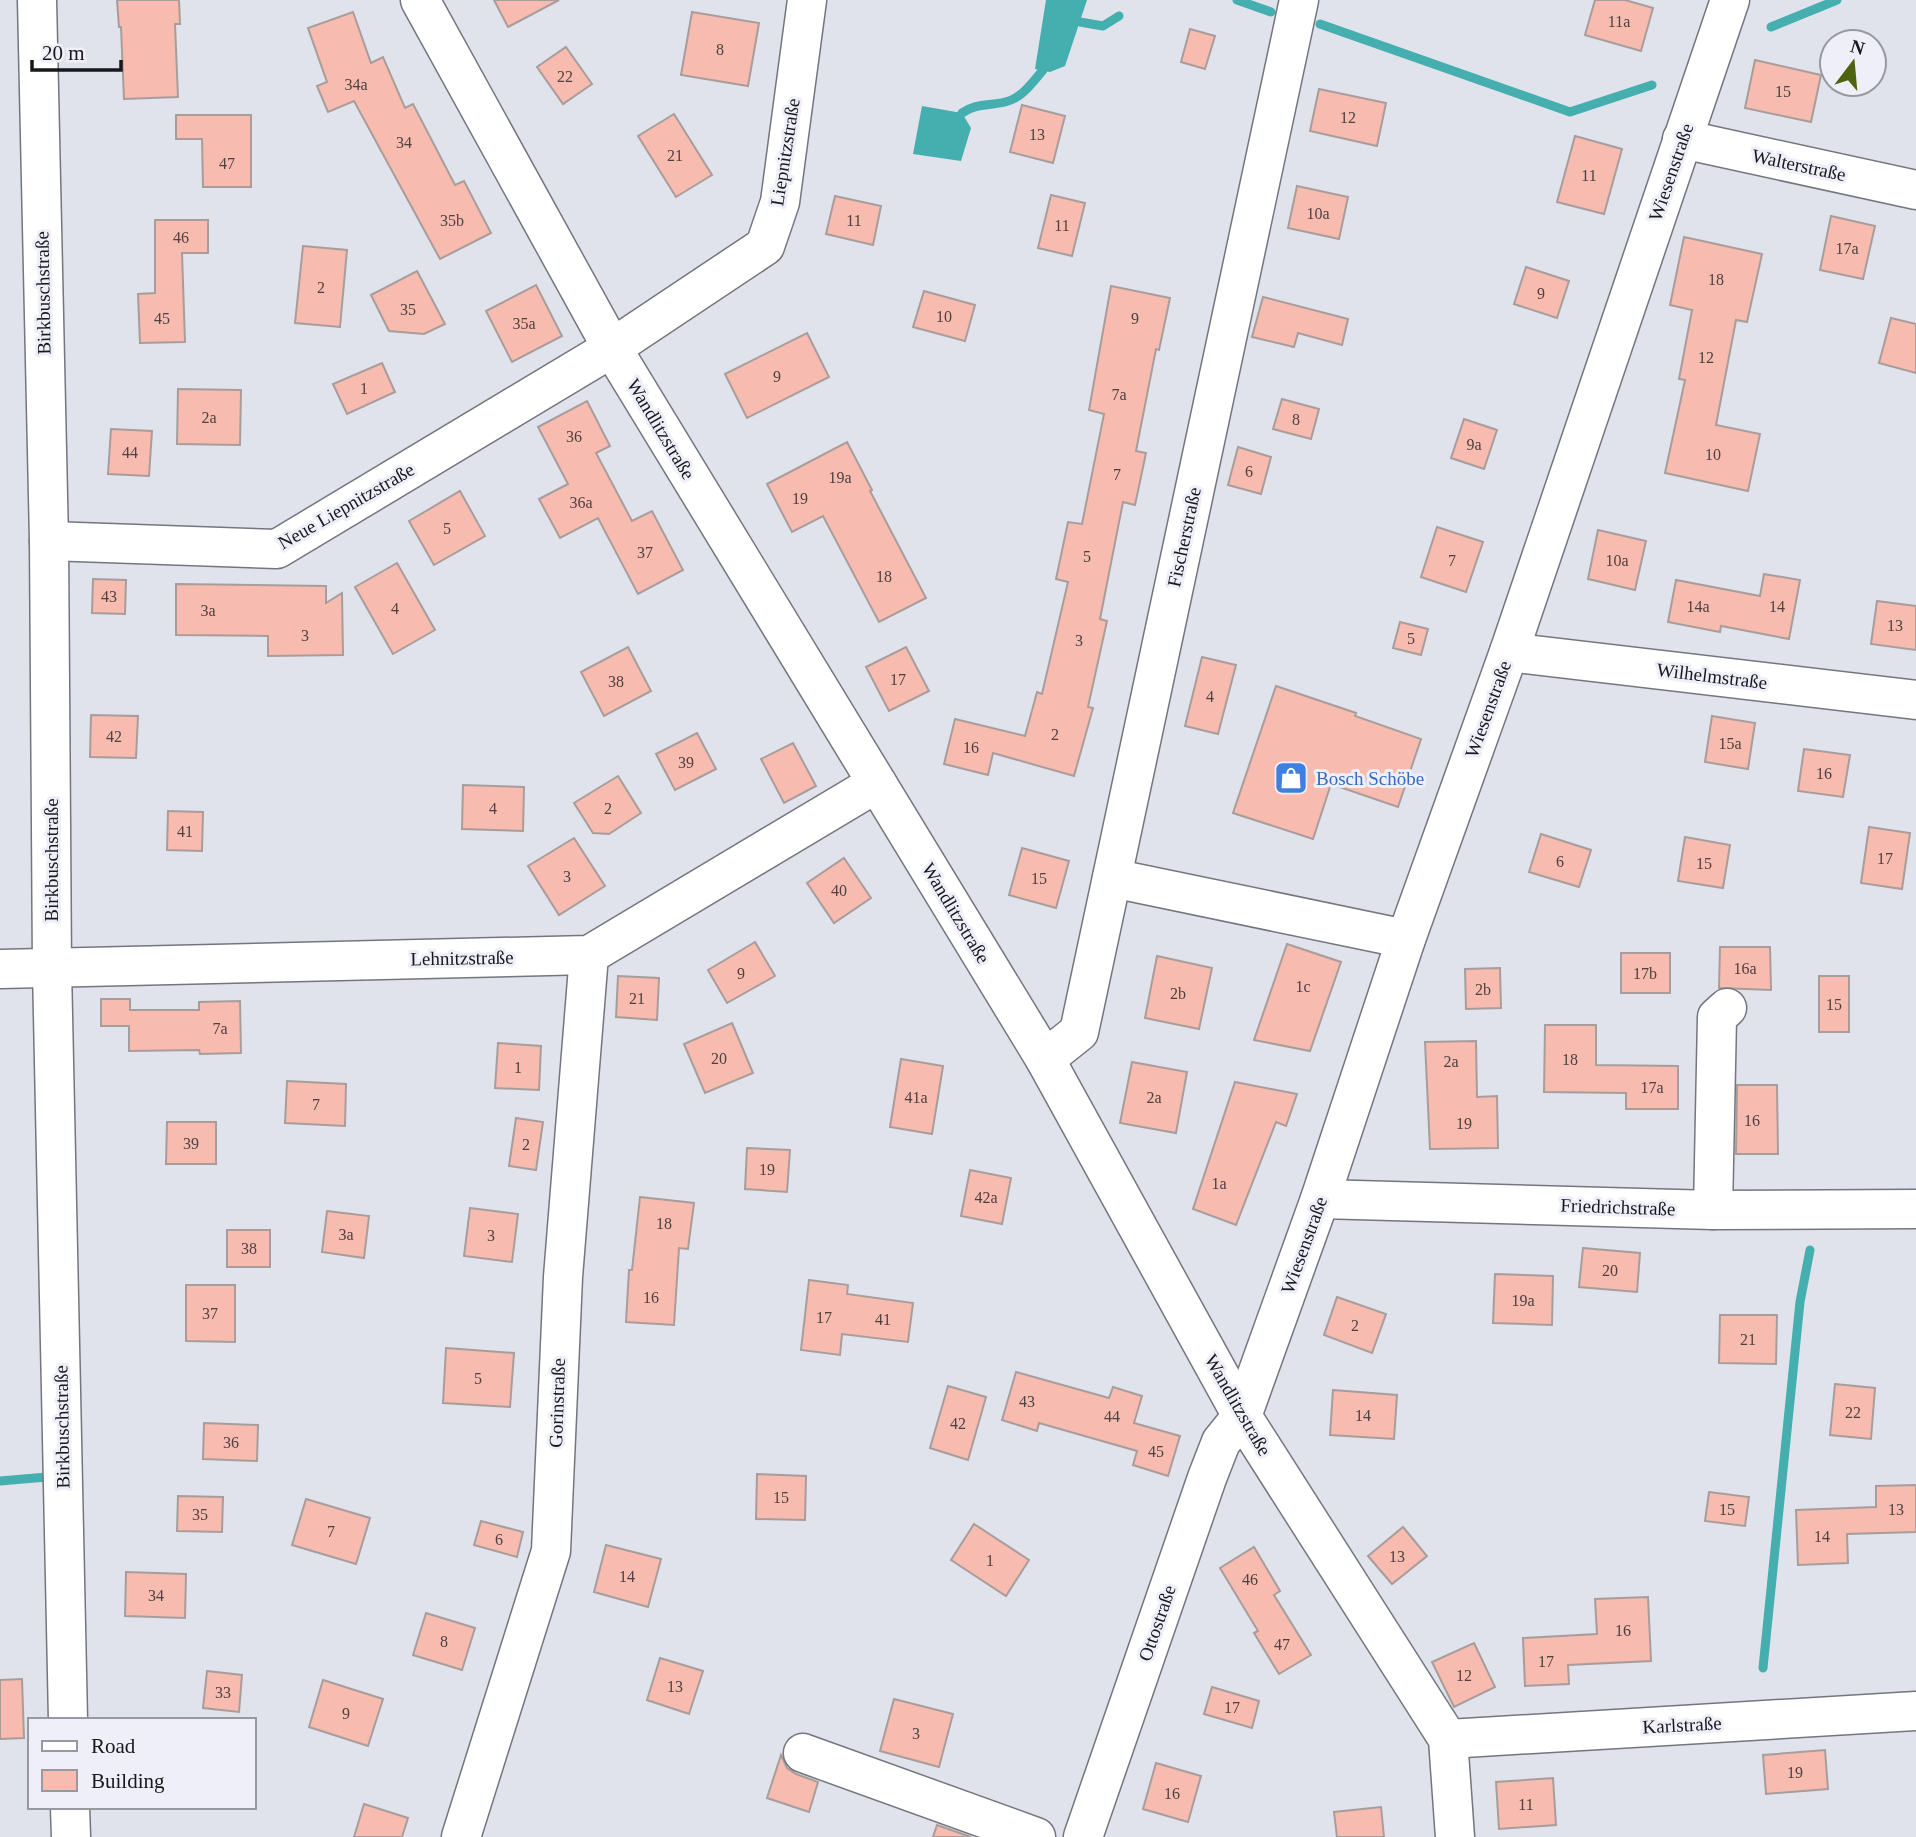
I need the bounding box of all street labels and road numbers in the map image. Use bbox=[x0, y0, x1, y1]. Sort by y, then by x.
street label: Liepnitzstraße bbox=[766, 97, 804, 207]
street label: Wiesenstraße bbox=[1645, 121, 1697, 223]
street label: Walterstraße bbox=[1750, 145, 1848, 185]
street label: Birkbuschstraße bbox=[31, 231, 55, 355]
street label: Wandlitzstraße bbox=[623, 375, 699, 483]
street label: Neue Liepnitzstraße bbox=[274, 459, 418, 553]
street label: Fischerstraße bbox=[1163, 485, 1205, 589]
street label: Wiesenstraße bbox=[1461, 658, 1515, 760]
street label: Wilhelmstraße bbox=[1656, 659, 1768, 693]
street label: Birkbuschstraße bbox=[41, 798, 62, 922]
street label: Wandlitzstraße bbox=[918, 859, 994, 967]
street label: Lehnitzstraße bbox=[410, 947, 514, 969]
street label: Wiesenstraße bbox=[1277, 1194, 1331, 1296]
street label: Friedrichstraße bbox=[1560, 1194, 1676, 1220]
street label: Wandlitzstraße bbox=[1201, 1351, 1275, 1459]
street label: Gorinstraße bbox=[545, 1358, 569, 1448]
street label: Birkbuschstraße bbox=[50, 1365, 74, 1489]
street label: Ottostraße bbox=[1134, 1582, 1180, 1664]
street label: Karlstraße bbox=[1642, 1712, 1722, 1738]

